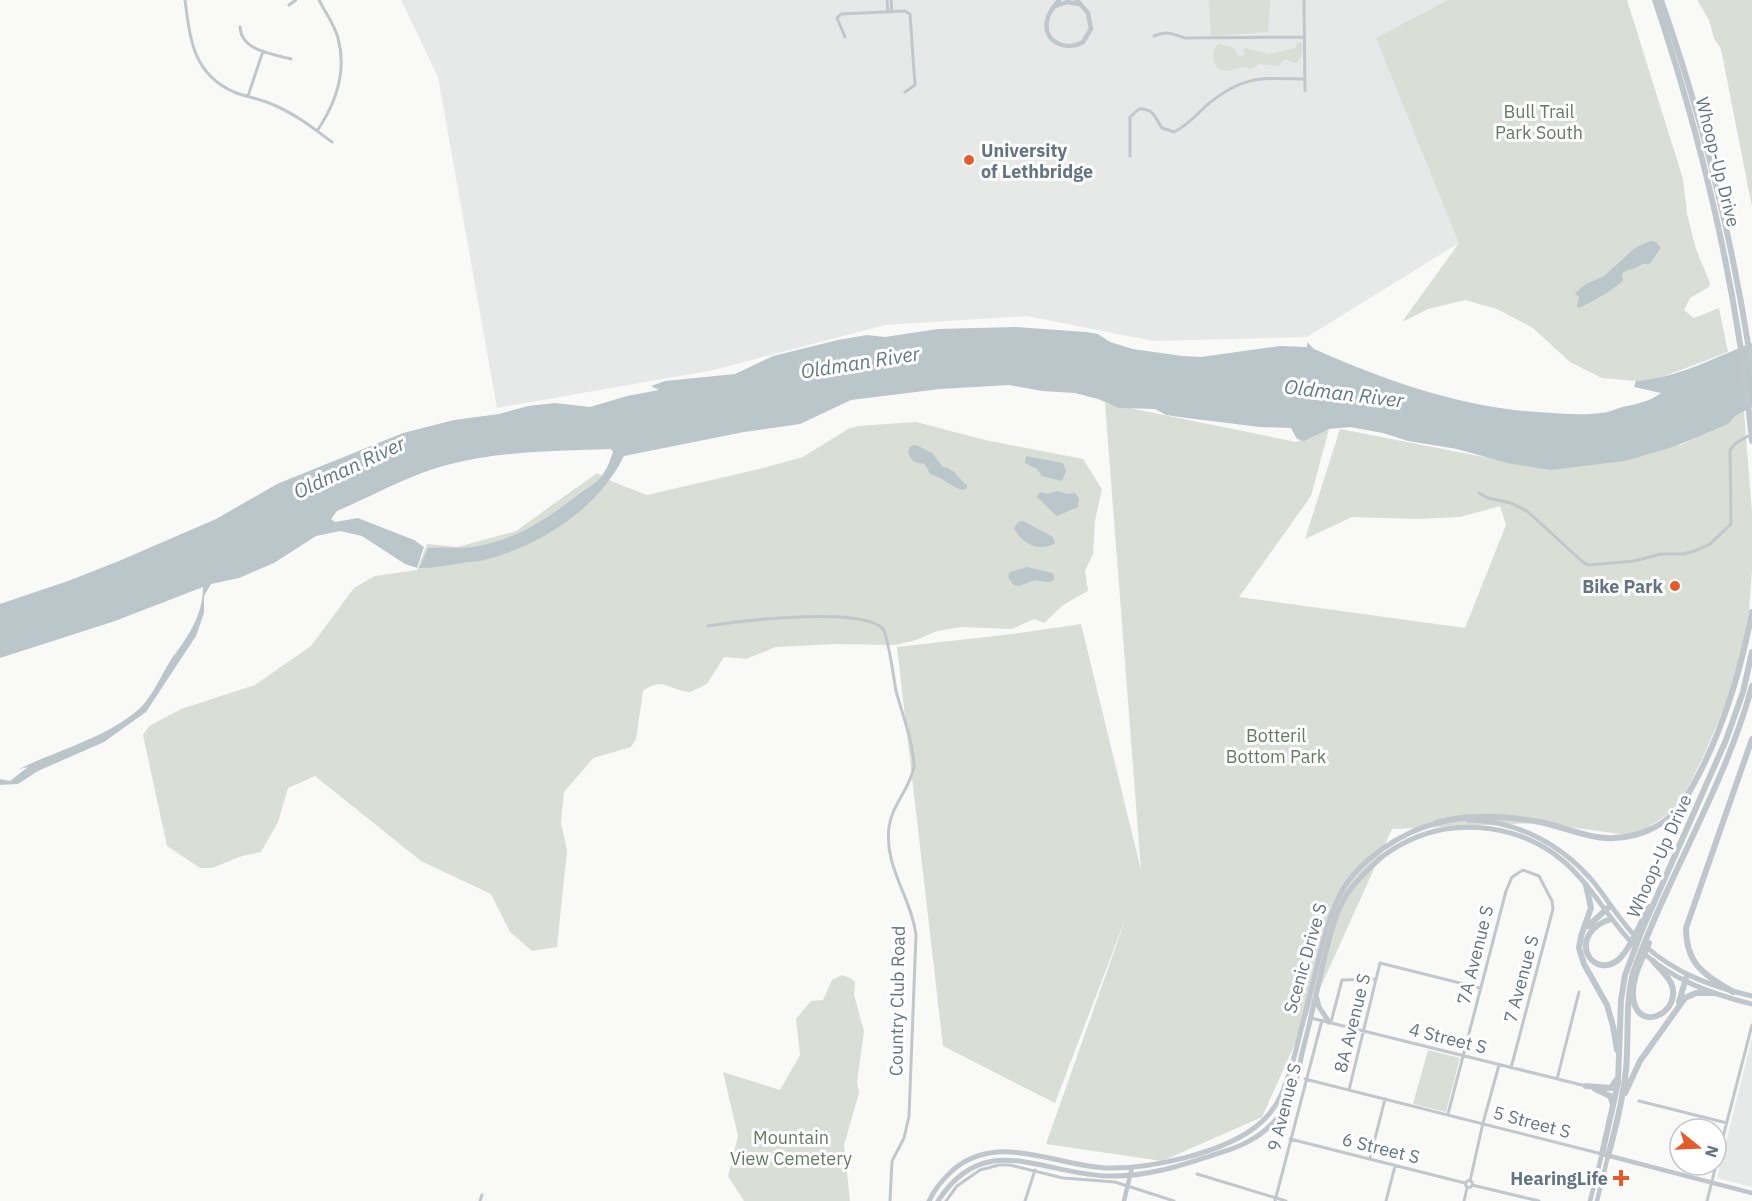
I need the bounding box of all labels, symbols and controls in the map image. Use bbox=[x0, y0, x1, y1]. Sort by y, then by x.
street label: Whoop-Up Drive bbox=[1691, 95, 1745, 229]
park label: Bull Trail Park South bbox=[1495, 100, 1583, 144]
place label: University of Lethbridge bbox=[981, 139, 1093, 183]
marker: University of Lethbridge bbox=[962, 153, 976, 167]
water label: Oldman River bbox=[799, 339, 922, 385]
water label: Oldman River bbox=[1283, 372, 1406, 414]
water label: Oldman River bbox=[289, 429, 410, 505]
place label: Bike Park bbox=[1582, 575, 1664, 598]
marker: Bike Park bbox=[1668, 579, 1682, 593]
park label: Botteril Bottom Park bbox=[1226, 724, 1327, 768]
street label: Whoop-Up Drive bbox=[1621, 791, 1697, 921]
street label: Scenic Drive S bbox=[1278, 900, 1332, 1016]
street label: 7A Avenue S bbox=[1452, 903, 1498, 1007]
street label: Country Club Road bbox=[884, 926, 910, 1076]
street label: 7 Avenue S bbox=[1498, 933, 1544, 1025]
street label: 8A Avenue S bbox=[1329, 971, 1375, 1075]
street label: 4 Street S bbox=[1407, 1017, 1489, 1059]
street label: 9 Avenue S bbox=[1262, 1061, 1306, 1153]
street label: 5 Street S bbox=[1491, 1101, 1573, 1143]
north arrow bbox=[1668, 1117, 1728, 1177]
park label: Mountain View Cemetery bbox=[730, 1126, 852, 1170]
street label: 6 Street S bbox=[1340, 1127, 1422, 1169]
text: N bbox=[1701, 1143, 1724, 1160]
place label: HearingLife bbox=[1510, 1167, 1608, 1190]
marker: HearingLife bbox=[1612, 1169, 1630, 1187]

